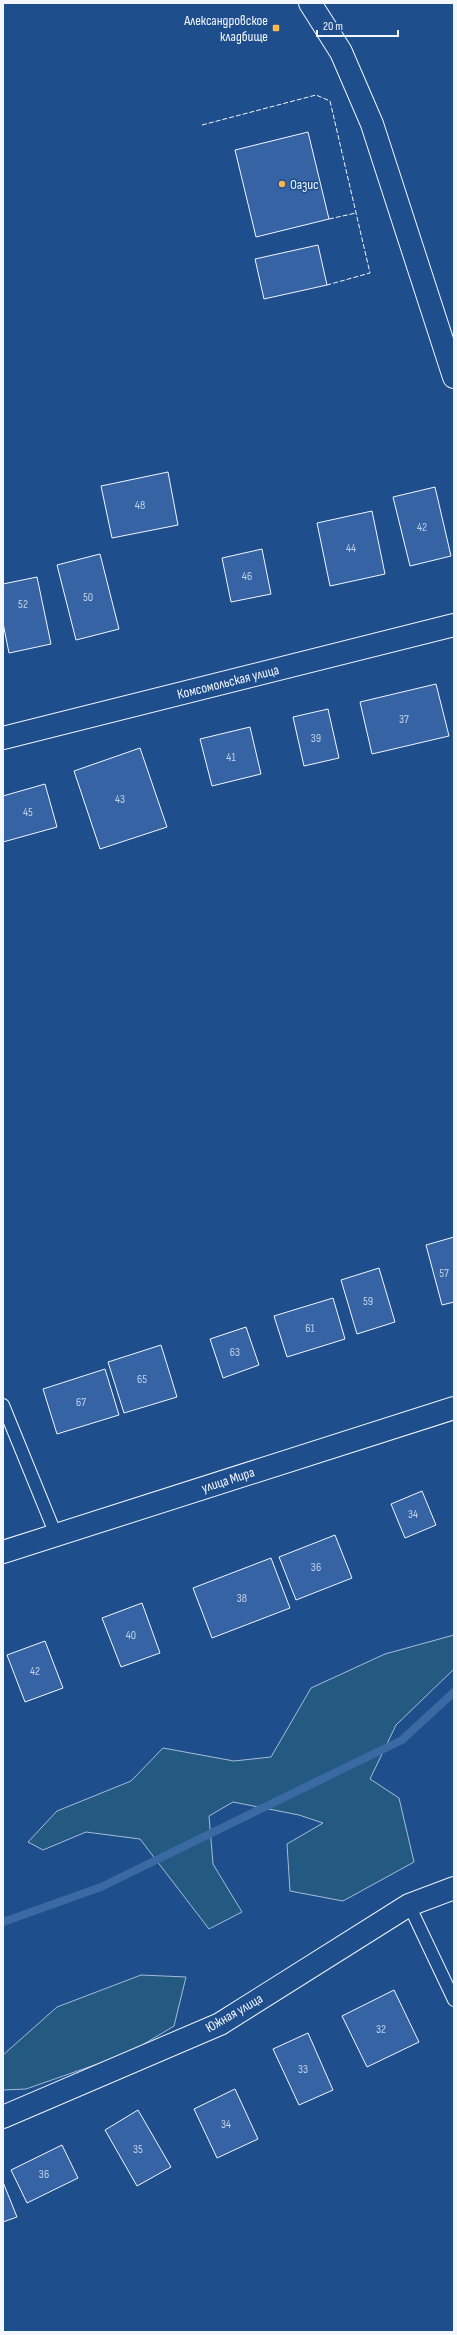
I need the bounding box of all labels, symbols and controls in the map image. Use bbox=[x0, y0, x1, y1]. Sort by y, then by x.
place label: Александровское кладбище bbox=[183, 12, 268, 45]
scale bar bbox=[317, 12, 398, 38]
text: 20 m bbox=[323, 19, 343, 34]
marker: Александровское кладбище bbox=[271, 23, 281, 33]
place label: Оазис bbox=[290, 176, 319, 193]
marker: Оазис bbox=[277, 179, 287, 189]
house number: 48 bbox=[135, 498, 145, 513]
house number: 42 bbox=[417, 520, 427, 535]
house number: 44 bbox=[346, 541, 356, 556]
house number: 46 bbox=[242, 569, 252, 584]
house number: 50 bbox=[83, 590, 93, 605]
house number: 52 bbox=[18, 597, 28, 612]
street label: Комсомольская улица bbox=[175, 661, 281, 703]
house number: 37 bbox=[399, 712, 409, 727]
house number: 39 bbox=[311, 731, 321, 746]
house number: 41 bbox=[226, 750, 236, 765]
house number: 43 bbox=[115, 792, 125, 807]
house number: 45 bbox=[23, 805, 33, 820]
house number: 57 bbox=[439, 1266, 449, 1281]
house number: 59 bbox=[363, 1294, 373, 1309]
house number: 61 bbox=[305, 1321, 316, 1336]
house number: 63 bbox=[230, 1345, 240, 1360]
house number: 65 bbox=[137, 1372, 147, 1387]
house number: 67 bbox=[76, 1395, 86, 1410]
street label: улица Мира bbox=[199, 1463, 257, 1497]
house number: 34 bbox=[408, 1507, 418, 1522]
house number: 36 bbox=[311, 1560, 321, 1575]
house number: 38 bbox=[237, 1591, 247, 1606]
house number: 40 bbox=[126, 1628, 136, 1643]
house number: 42 bbox=[30, 1664, 40, 1679]
street label: Южная улица bbox=[202, 1990, 266, 2036]
house number: 32 bbox=[376, 2022, 386, 2037]
house number: 33 bbox=[298, 2062, 308, 2077]
house number: 34 bbox=[221, 2117, 231, 2132]
house number: 35 bbox=[133, 2142, 143, 2157]
house number: 36 bbox=[39, 2167, 49, 2182]

